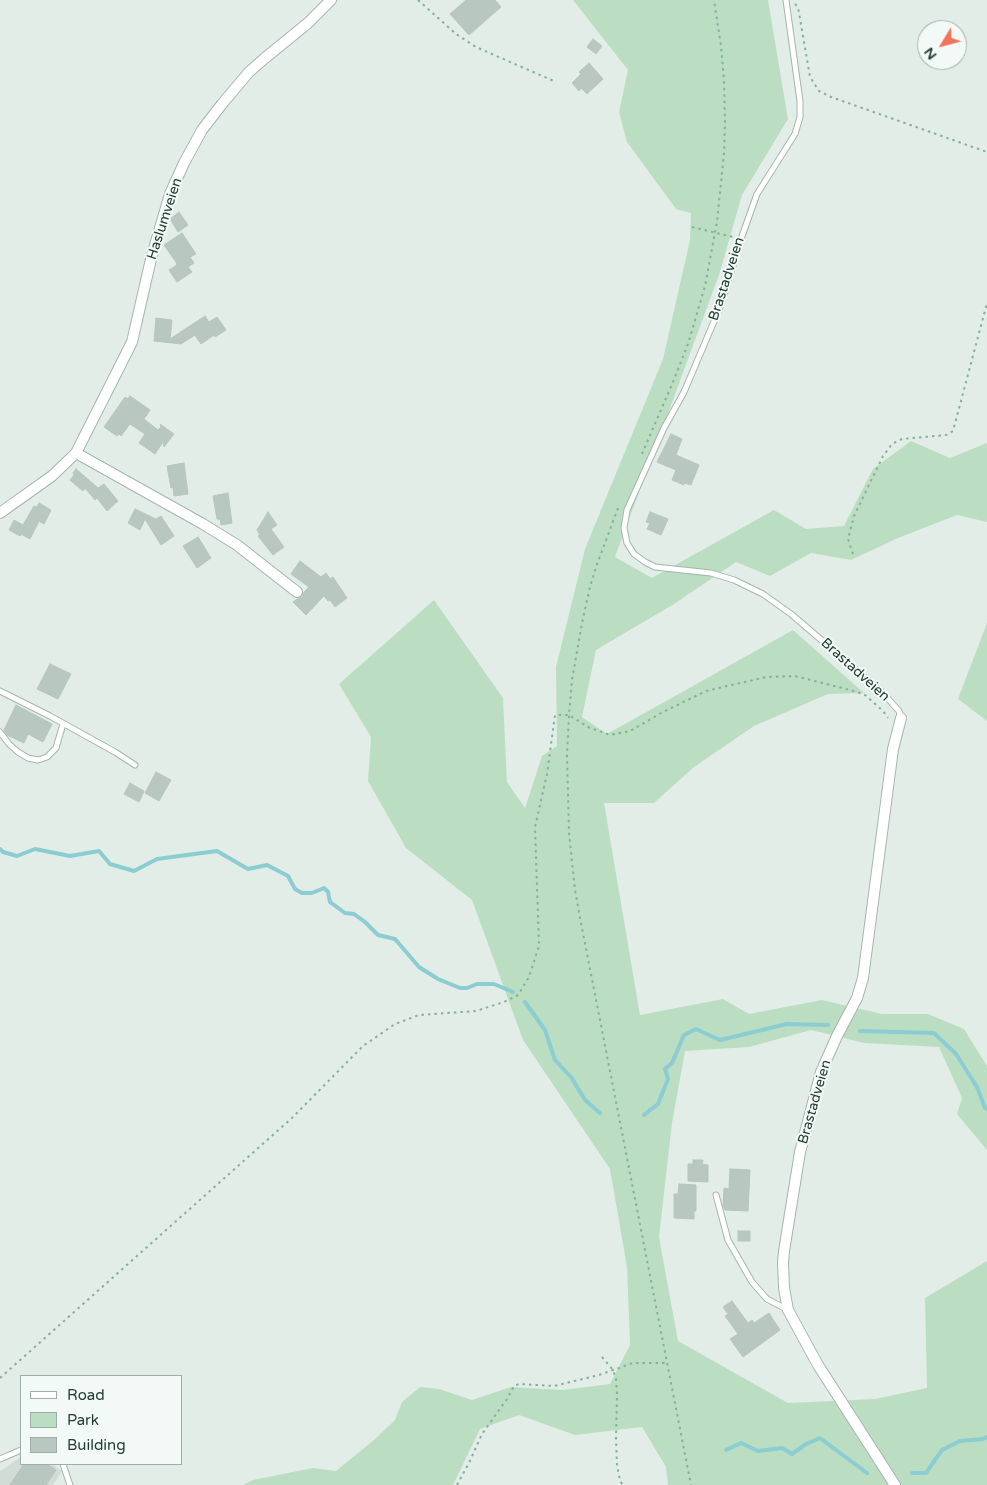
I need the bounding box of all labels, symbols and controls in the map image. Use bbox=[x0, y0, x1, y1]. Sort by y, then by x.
north arrow bbox=[917, 20, 967, 70]
text: N bbox=[920, 44, 941, 63]
street label: Haslumveien bbox=[144, 176, 186, 262]
street label: Brastadveien bbox=[706, 235, 748, 323]
street label: Brastadveien bbox=[817, 635, 893, 705]
street label: Brastadveien bbox=[795, 1058, 835, 1146]
legend bbox=[20, 1375, 182, 1465]
text: Road bbox=[67, 1386, 105, 1404]
text: Park bbox=[67, 1411, 99, 1429]
text: Building bbox=[67, 1436, 126, 1454]

